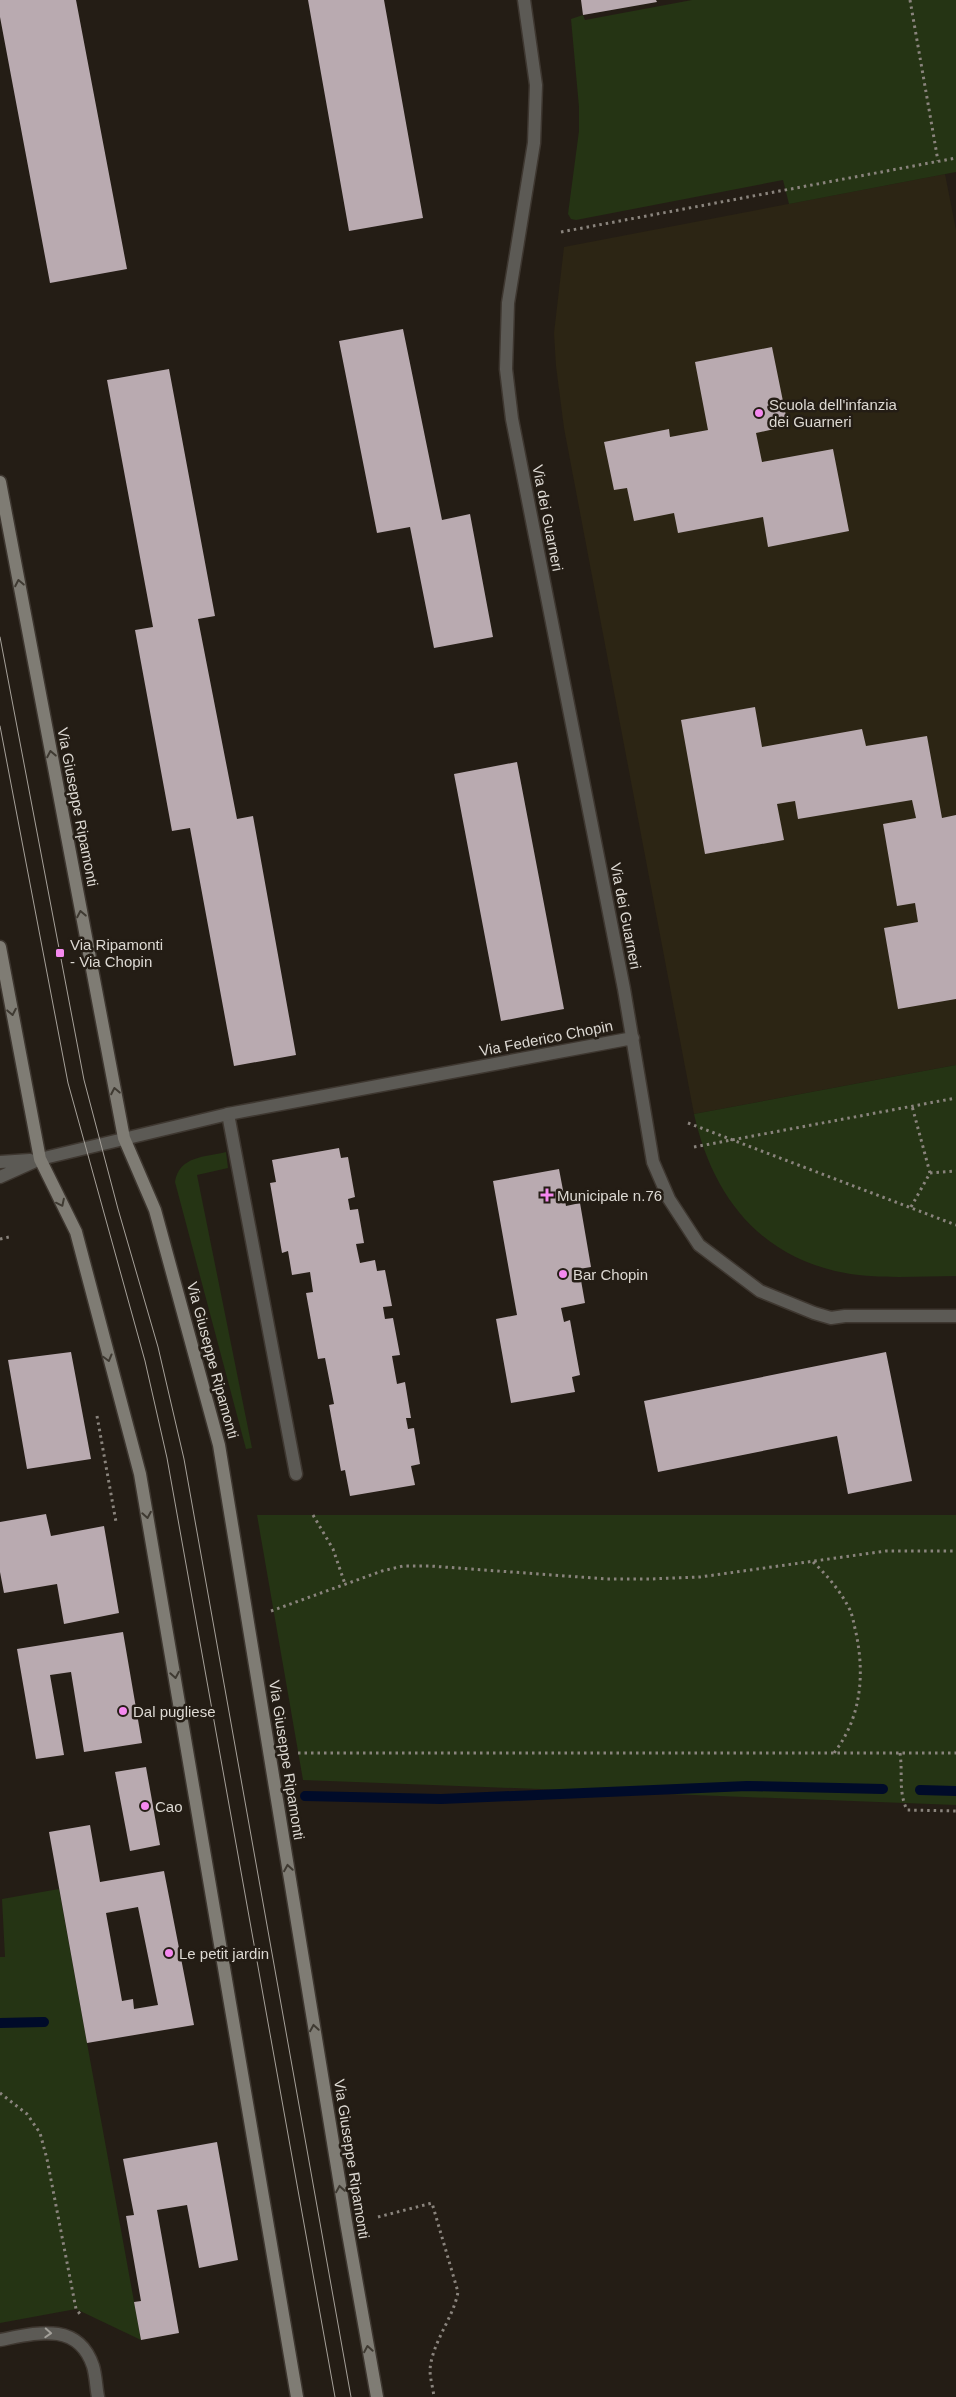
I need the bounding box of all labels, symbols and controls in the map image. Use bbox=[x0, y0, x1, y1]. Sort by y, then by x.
place label: Scuola dell'infanzia dei Guarneri bbox=[769, 396, 898, 430]
marker: Scuola dell'infanzia dei Guarneri bbox=[753, 407, 765, 419]
street label: Via dei Guarneri bbox=[529, 463, 567, 573]
one-way arrow bbox=[14, 579, 25, 587]
street label: Via Giuseppe Ripamonti bbox=[54, 726, 102, 888]
one-way arrow bbox=[47, 750, 57, 758]
street label: Via dei Guarneri bbox=[607, 861, 645, 971]
one-way arrow bbox=[77, 909, 87, 918]
place label: Via Ripamonti - Via Chopin bbox=[70, 936, 163, 970]
marker: Via Ripamonti - Via Chopin bbox=[54, 947, 66, 959]
one-way arrow bbox=[7, 1008, 17, 1017]
street label: Via Federico Chopin bbox=[478, 1017, 614, 1059]
one-way arrow bbox=[110, 1086, 120, 1095]
place label: Municipale n.76 bbox=[557, 1187, 662, 1204]
marker: Municipale n.76 bbox=[541, 1189, 553, 1201]
one-way arrow bbox=[55, 1198, 65, 1207]
place label: Bar Chopin bbox=[573, 1266, 648, 1283]
marker: Bar Chopin bbox=[557, 1268, 569, 1280]
street label: Via Giuseppe Ripamonti bbox=[184, 1280, 242, 1440]
one-way arrow bbox=[102, 1353, 113, 1362]
one-way arrow bbox=[142, 1511, 152, 1520]
one-way arrow bbox=[169, 1671, 179, 1680]
street label: Via Giuseppe Ripamonti bbox=[266, 1679, 308, 1841]
place label: Dal pugliese bbox=[133, 1703, 216, 1720]
marker: Dal pugliese bbox=[117, 1705, 129, 1717]
place label: Cao bbox=[155, 1798, 183, 1815]
marker: Cao bbox=[139, 1800, 151, 1812]
one-way arrow bbox=[284, 1864, 294, 1872]
place label: Le petit jardin bbox=[179, 1945, 269, 1962]
marker: Le petit jardin bbox=[163, 1947, 175, 1959]
one-way arrow bbox=[310, 2024, 320, 2033]
street label: Via Giuseppe Ripamonti bbox=[331, 2078, 373, 2240]
one-way arrow bbox=[336, 2184, 346, 2193]
one-way arrow bbox=[44, 2328, 52, 2339]
one-way arrow bbox=[364, 2345, 374, 2353]

